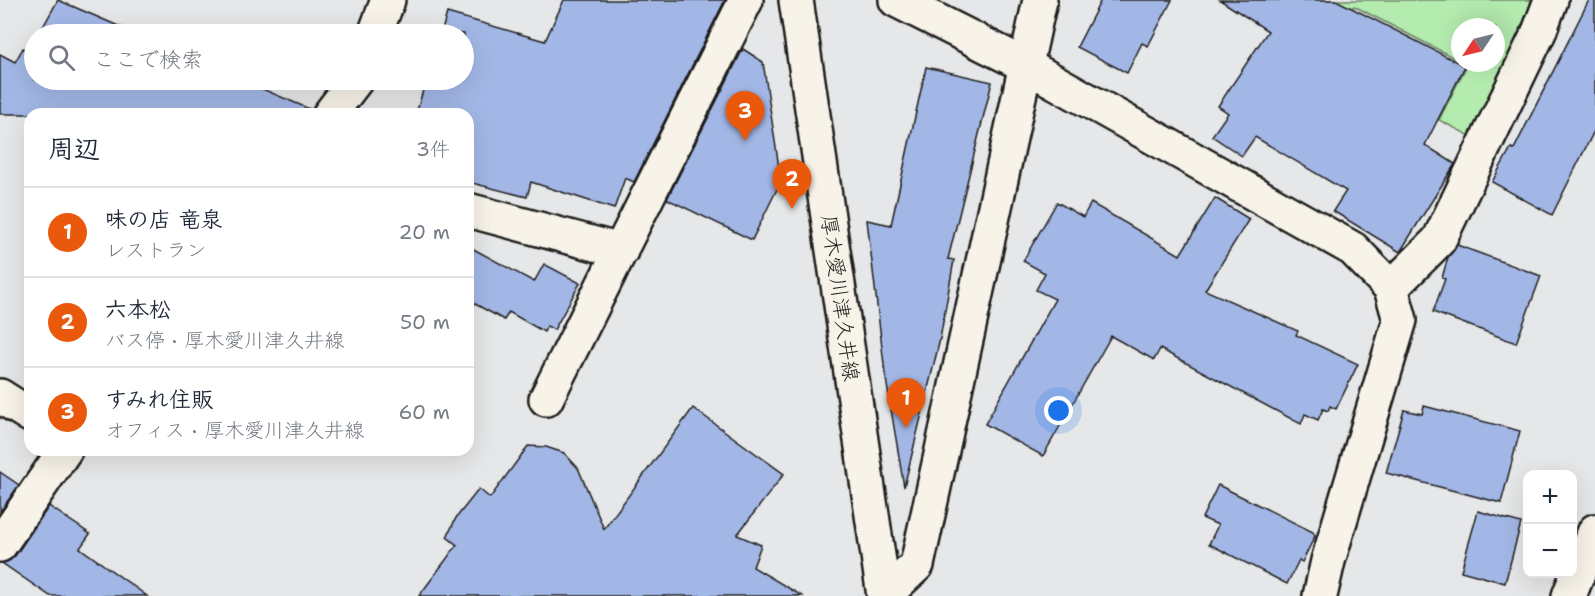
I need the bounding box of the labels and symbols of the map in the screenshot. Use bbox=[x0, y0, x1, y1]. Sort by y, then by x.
north arrow bbox=[1451, 18, 1505, 72]
pin: 3 bbox=[726, 92, 764, 141]
pin: 2 bbox=[772, 160, 812, 209]
street label: 厚木愛川津久井線 bbox=[814, 213, 866, 383]
pin: 1 bbox=[886, 378, 926, 428]
your location bbox=[1044, 396, 1073, 425]

